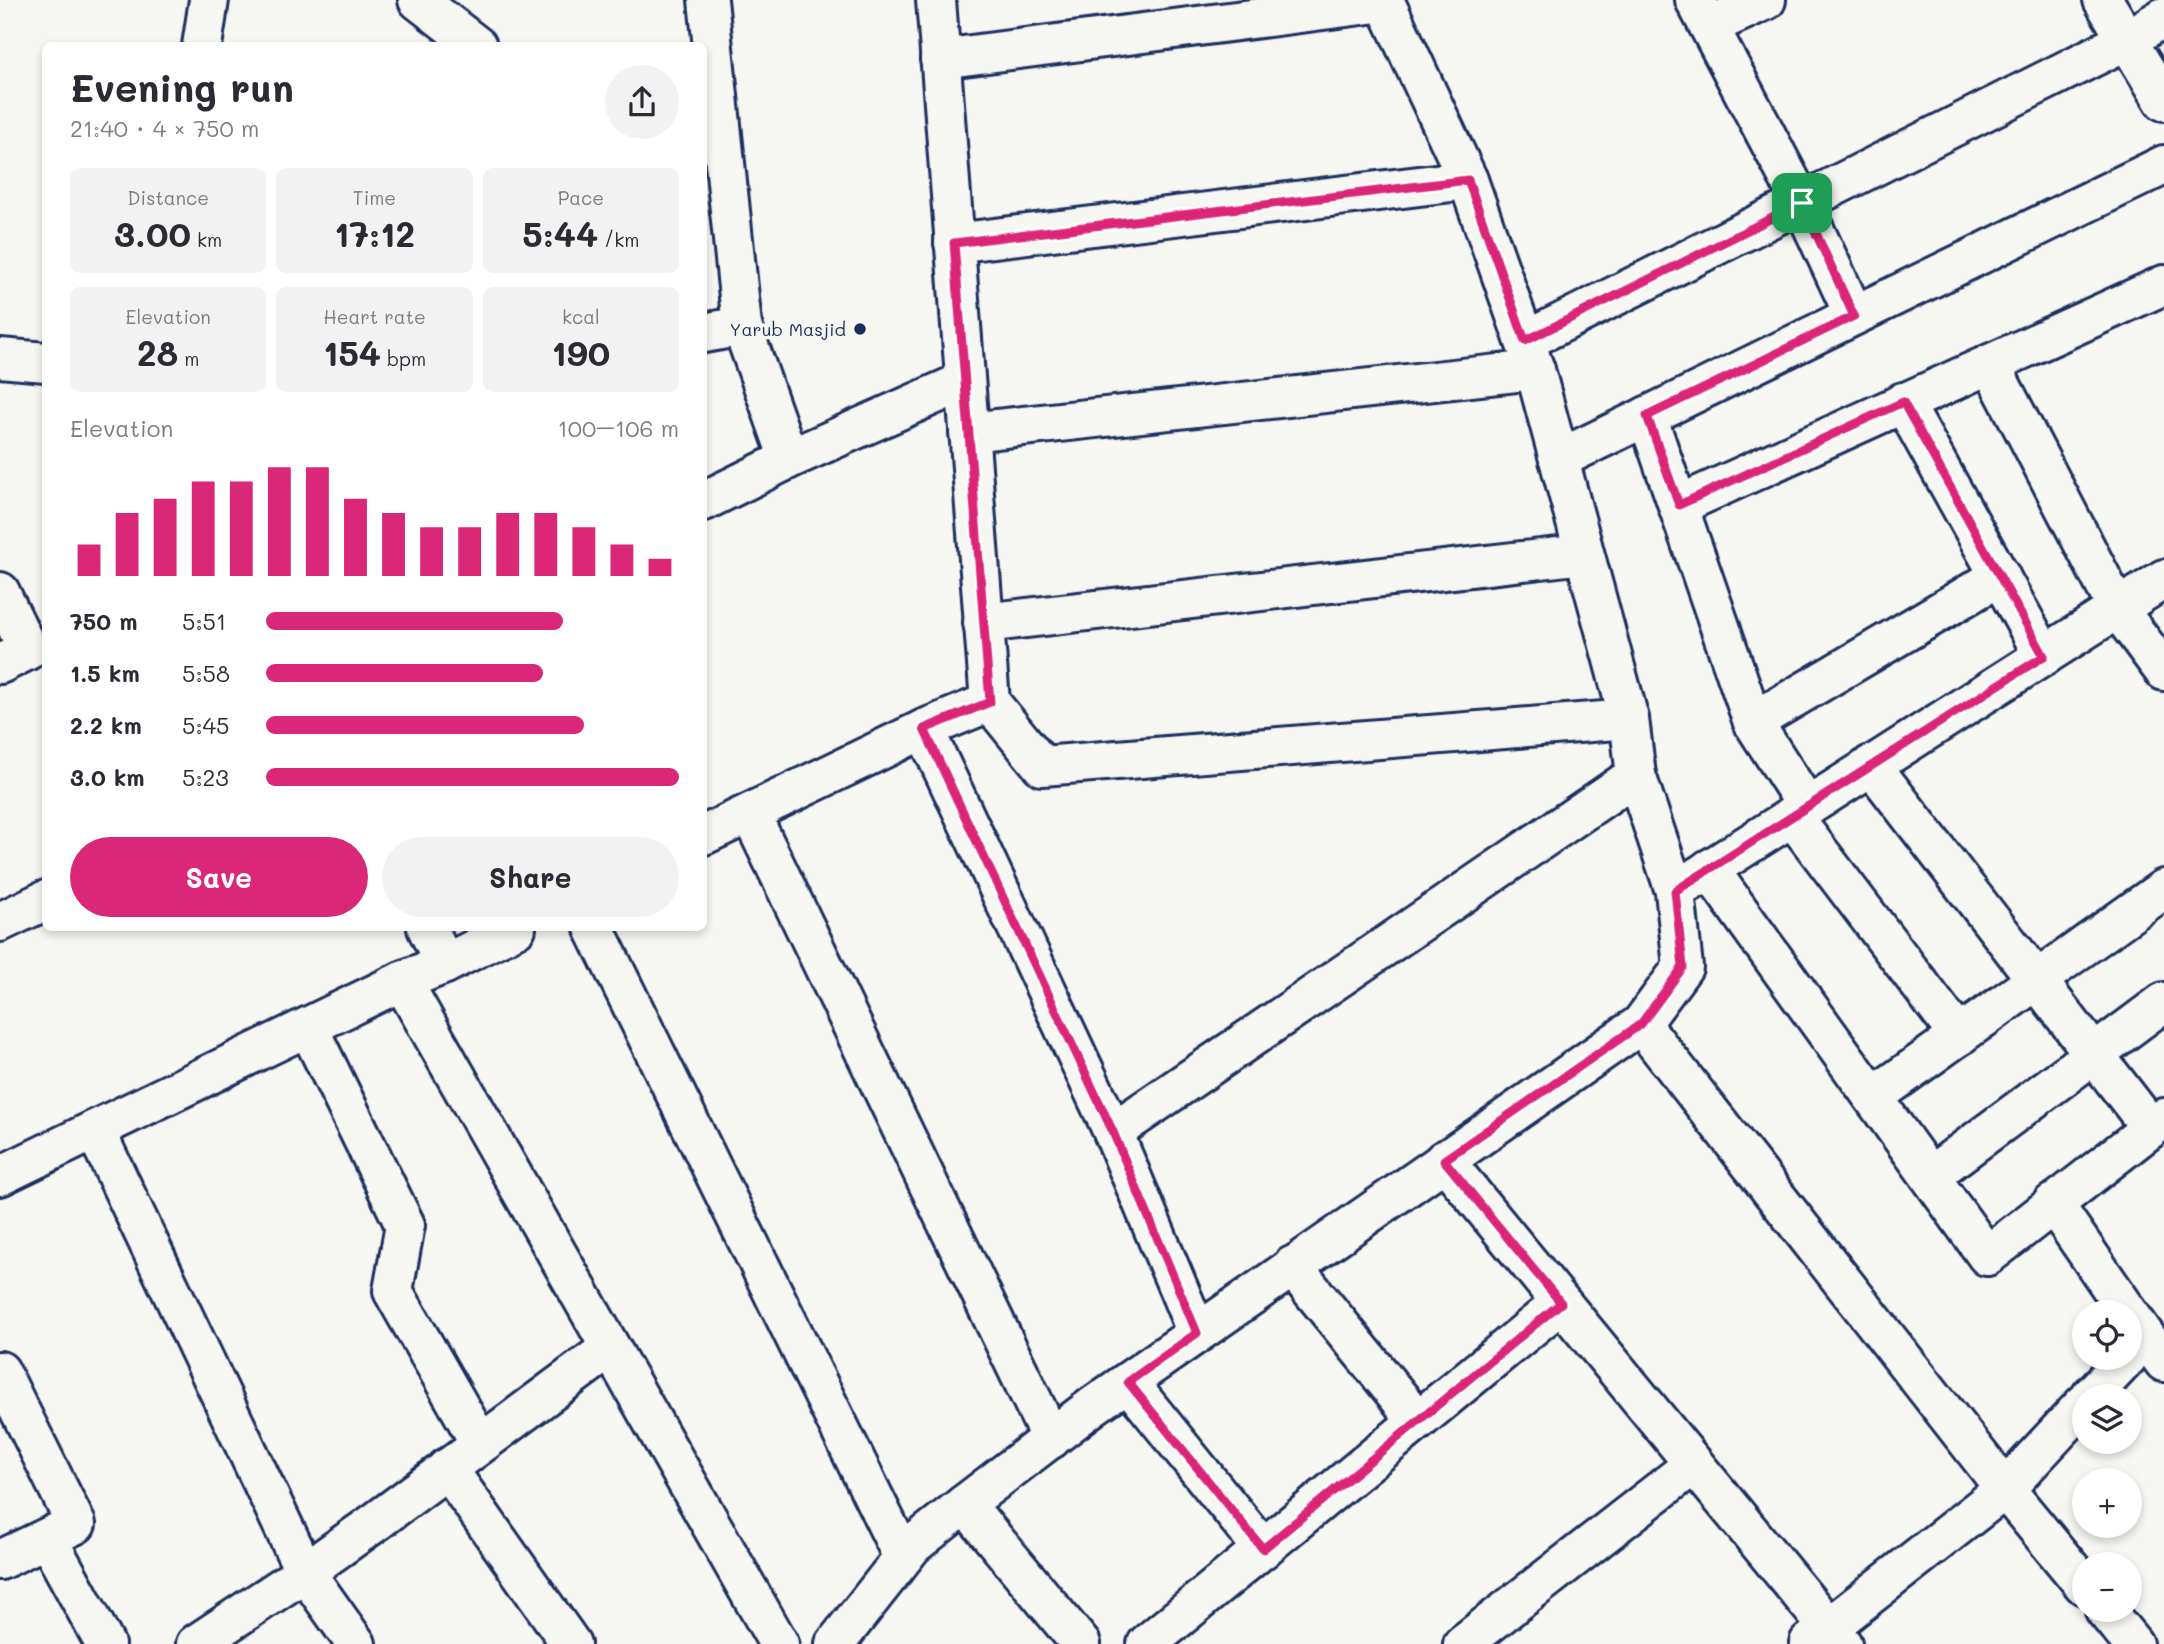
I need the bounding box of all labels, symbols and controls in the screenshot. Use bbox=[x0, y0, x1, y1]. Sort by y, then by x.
text: Evening run bbox=[70, 62, 294, 112]
button: share bbox=[605, 65, 679, 139]
text: 21:40 · 4 × 750 m bbox=[70, 113, 259, 143]
pin bbox=[1772, 173, 1832, 233]
icon: arrive bbox=[1783, 184, 1821, 222]
text: Distance bbox=[127, 185, 209, 210]
text: Time bbox=[353, 185, 396, 210]
text: Pace bbox=[558, 185, 604, 210]
text: 3.00 bbox=[114, 210, 191, 256]
text: 17:12 bbox=[334, 210, 415, 256]
text: 5:44 bbox=[522, 210, 598, 256]
text: km bbox=[191, 227, 222, 252]
text: /km bbox=[598, 227, 639, 252]
text: Elevation bbox=[126, 304, 211, 329]
text: Heart rate bbox=[323, 304, 426, 329]
text: kcal bbox=[562, 304, 600, 329]
place label: Yarub Masjid bbox=[730, 317, 846, 341]
marker: Yarub Masjid bbox=[852, 321, 868, 337]
text: 28 bbox=[137, 329, 178, 375]
text: 154 bbox=[323, 329, 381, 375]
text: 190 bbox=[551, 329, 610, 375]
text: m bbox=[178, 346, 199, 371]
text: bpm bbox=[381, 346, 426, 371]
text: Elevation bbox=[70, 413, 173, 443]
text: 100–106 m bbox=[557, 413, 679, 443]
text: 750 m bbox=[70, 606, 138, 636]
text: 5:51 bbox=[182, 606, 226, 636]
text: 1.5 km bbox=[70, 658, 140, 688]
text: 5:58 bbox=[182, 658, 230, 688]
text: 2.2 km bbox=[70, 710, 142, 740]
text: 5:45 bbox=[182, 710, 229, 740]
text: 3.0 km bbox=[70, 762, 145, 792]
text: 5:23 bbox=[182, 762, 229, 792]
button: Save bbox=[70, 837, 368, 917]
button: Share bbox=[382, 837, 679, 917]
map controls bbox=[2072, 1300, 2142, 1622]
button: locate bbox=[2072, 1300, 2142, 1370]
button: layers bbox=[2072, 1384, 2142, 1454]
button: + bbox=[2072, 1468, 2142, 1538]
button: − bbox=[2072, 1552, 2142, 1622]

